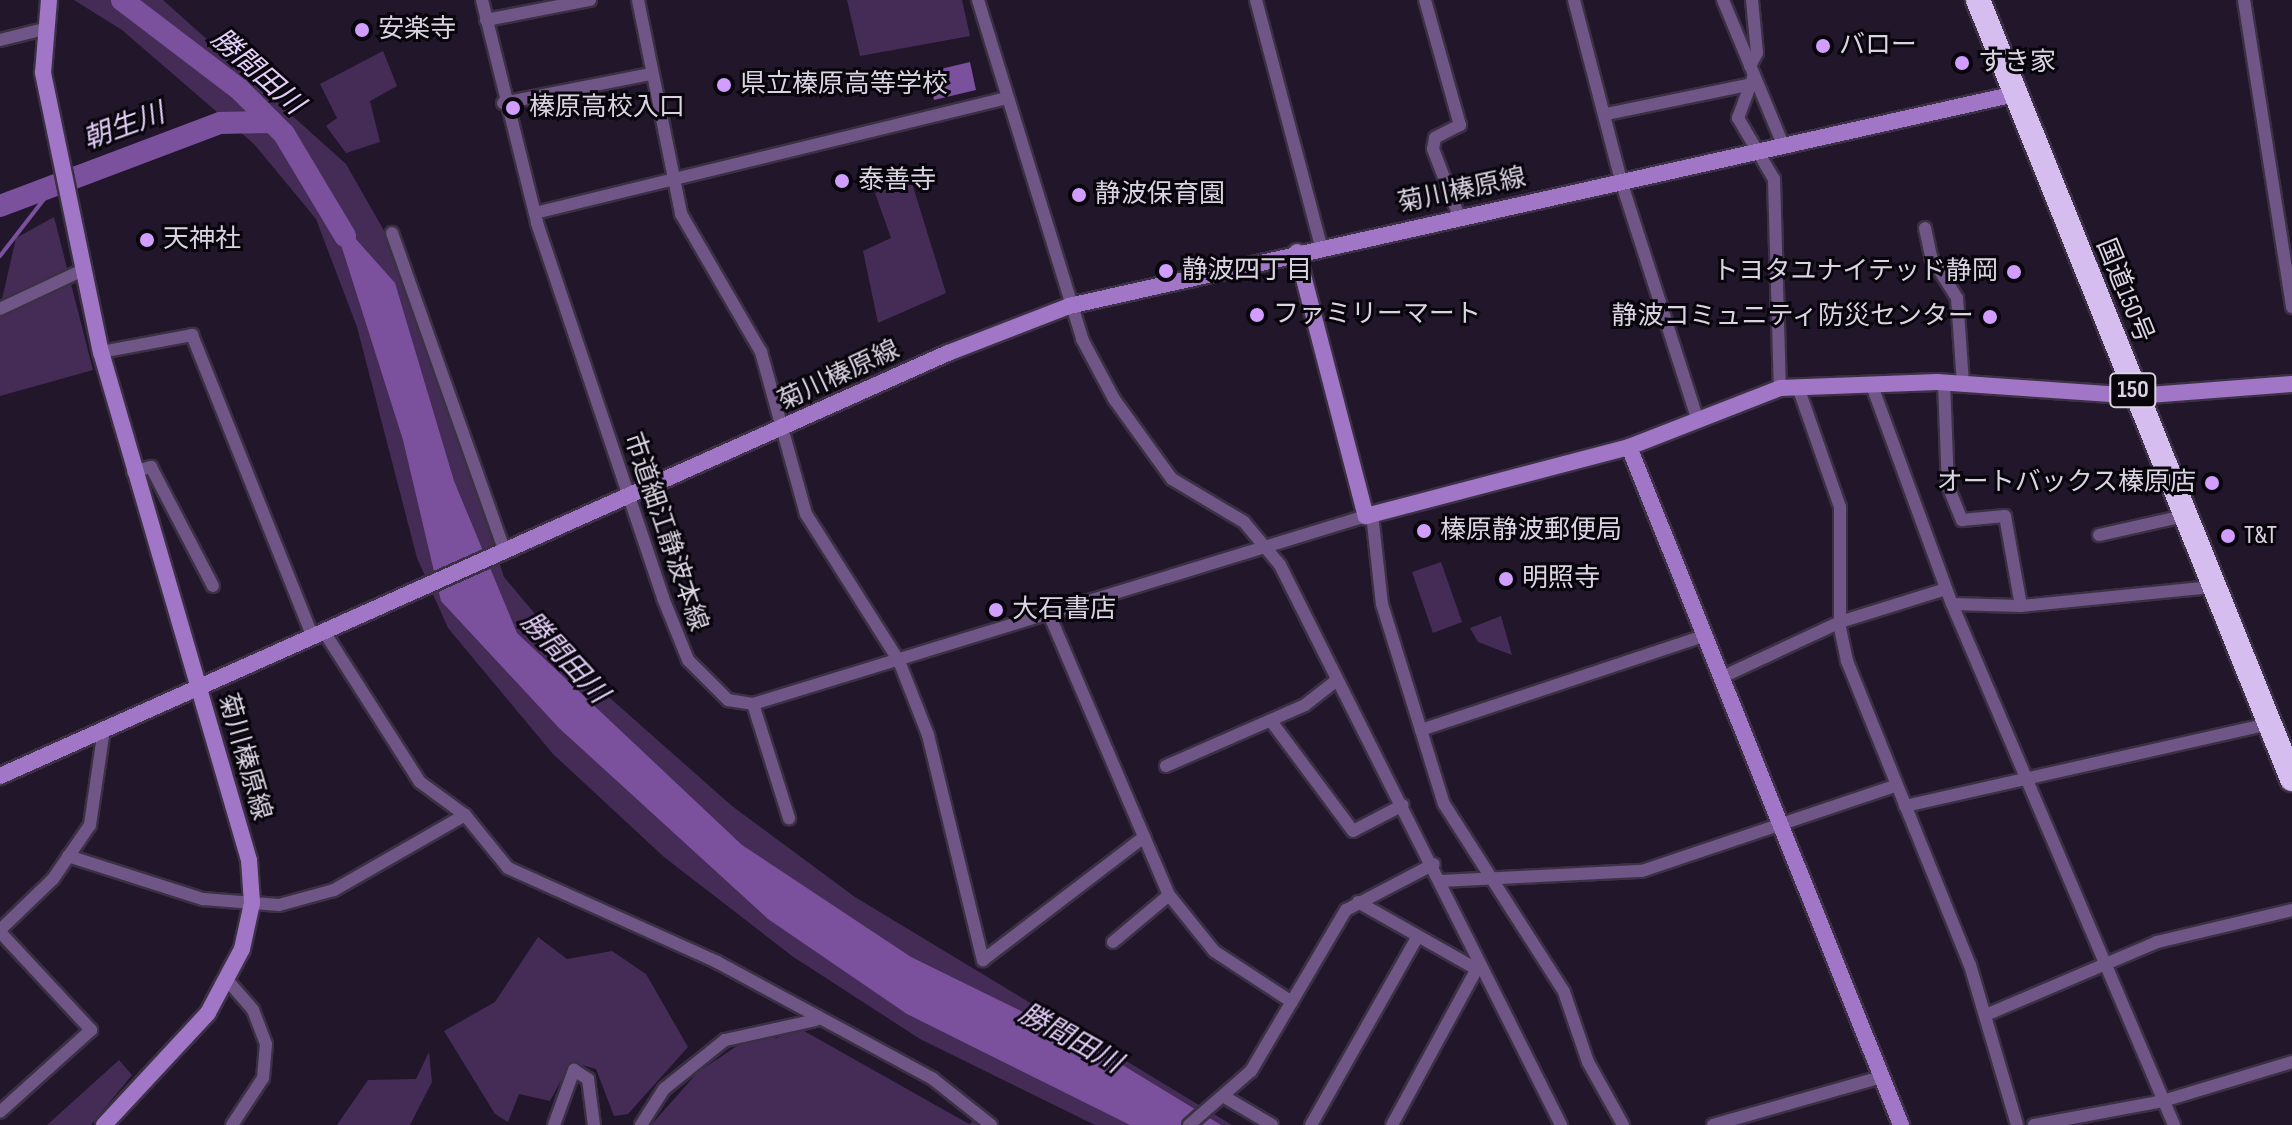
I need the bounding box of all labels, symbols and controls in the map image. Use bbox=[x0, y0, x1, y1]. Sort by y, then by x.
place label: 安楽寺 bbox=[378, 14, 456, 46]
marker: 安楽寺 bbox=[353, 21, 371, 39]
water label: 勝間田川 bbox=[204, 22, 310, 122]
place label: バロー bbox=[1839, 30, 1917, 62]
marker: バロー bbox=[1814, 37, 1832, 55]
place label: すき家 bbox=[1978, 47, 2056, 79]
marker: すき家 bbox=[1953, 54, 1971, 72]
place label: 県立榛原高等学校 bbox=[740, 69, 948, 101]
marker: 県立榛原高等学校 bbox=[715, 76, 733, 94]
place label: 榛原高校入口 bbox=[529, 92, 685, 124]
water label: 朝生川 bbox=[79, 97, 169, 157]
marker: 榛原高校入口 bbox=[504, 99, 522, 117]
street label: 菊川榛原線 bbox=[1395, 162, 1529, 220]
place label: 泰善寺 bbox=[858, 165, 936, 197]
marker: 泰善寺 bbox=[833, 172, 851, 190]
place label: 静波保育園 bbox=[1095, 179, 1225, 211]
marker: 静波保育園 bbox=[1070, 186, 1088, 204]
place label: 天神社 bbox=[163, 224, 241, 256]
marker: 天神社 bbox=[138, 231, 156, 249]
street label: 国道150号 bbox=[2089, 235, 2159, 347]
place label: 静波四丁目 bbox=[1182, 255, 1312, 287]
place label: トヨタユナイテッド静岡 bbox=[1712, 256, 1998, 288]
marker: 静波四丁目 bbox=[1157, 262, 1175, 280]
marker: トヨタユナイテッド静岡 bbox=[2005, 263, 2023, 281]
place label: ファミリーマート bbox=[1273, 299, 1481, 331]
place label: 静波コミュニティ防災センター bbox=[1610, 301, 1974, 333]
marker: ファミリーマート bbox=[1248, 306, 1266, 324]
marker: 静波コミュニティ防災センター bbox=[1981, 308, 1999, 326]
street label: 菊川榛原線 bbox=[773, 334, 905, 418]
road number: 150 bbox=[2109, 370, 2157, 410]
street label: 市道細江静波本線 bbox=[616, 429, 714, 635]
place label: オートバックス榛原店 bbox=[1936, 467, 2196, 499]
marker: オートバックス榛原店 bbox=[2203, 474, 2221, 492]
place label: 榛原静波郵便局 bbox=[1440, 515, 1622, 547]
place label: T&T bbox=[2244, 520, 2277, 552]
marker: 榛原静波郵便局 bbox=[1415, 522, 1433, 540]
marker: T&T bbox=[2219, 527, 2237, 545]
place label: 明照寺 bbox=[1522, 563, 1600, 595]
marker: 明照寺 bbox=[1497, 570, 1515, 588]
place label: 大石書店 bbox=[1012, 594, 1116, 626]
marker: 大石書店 bbox=[987, 601, 1005, 619]
water label: 勝間田川 bbox=[514, 606, 614, 710]
street label: 菊川榛原線 bbox=[211, 690, 277, 824]
water label: 勝間田川 bbox=[1013, 997, 1127, 1081]

